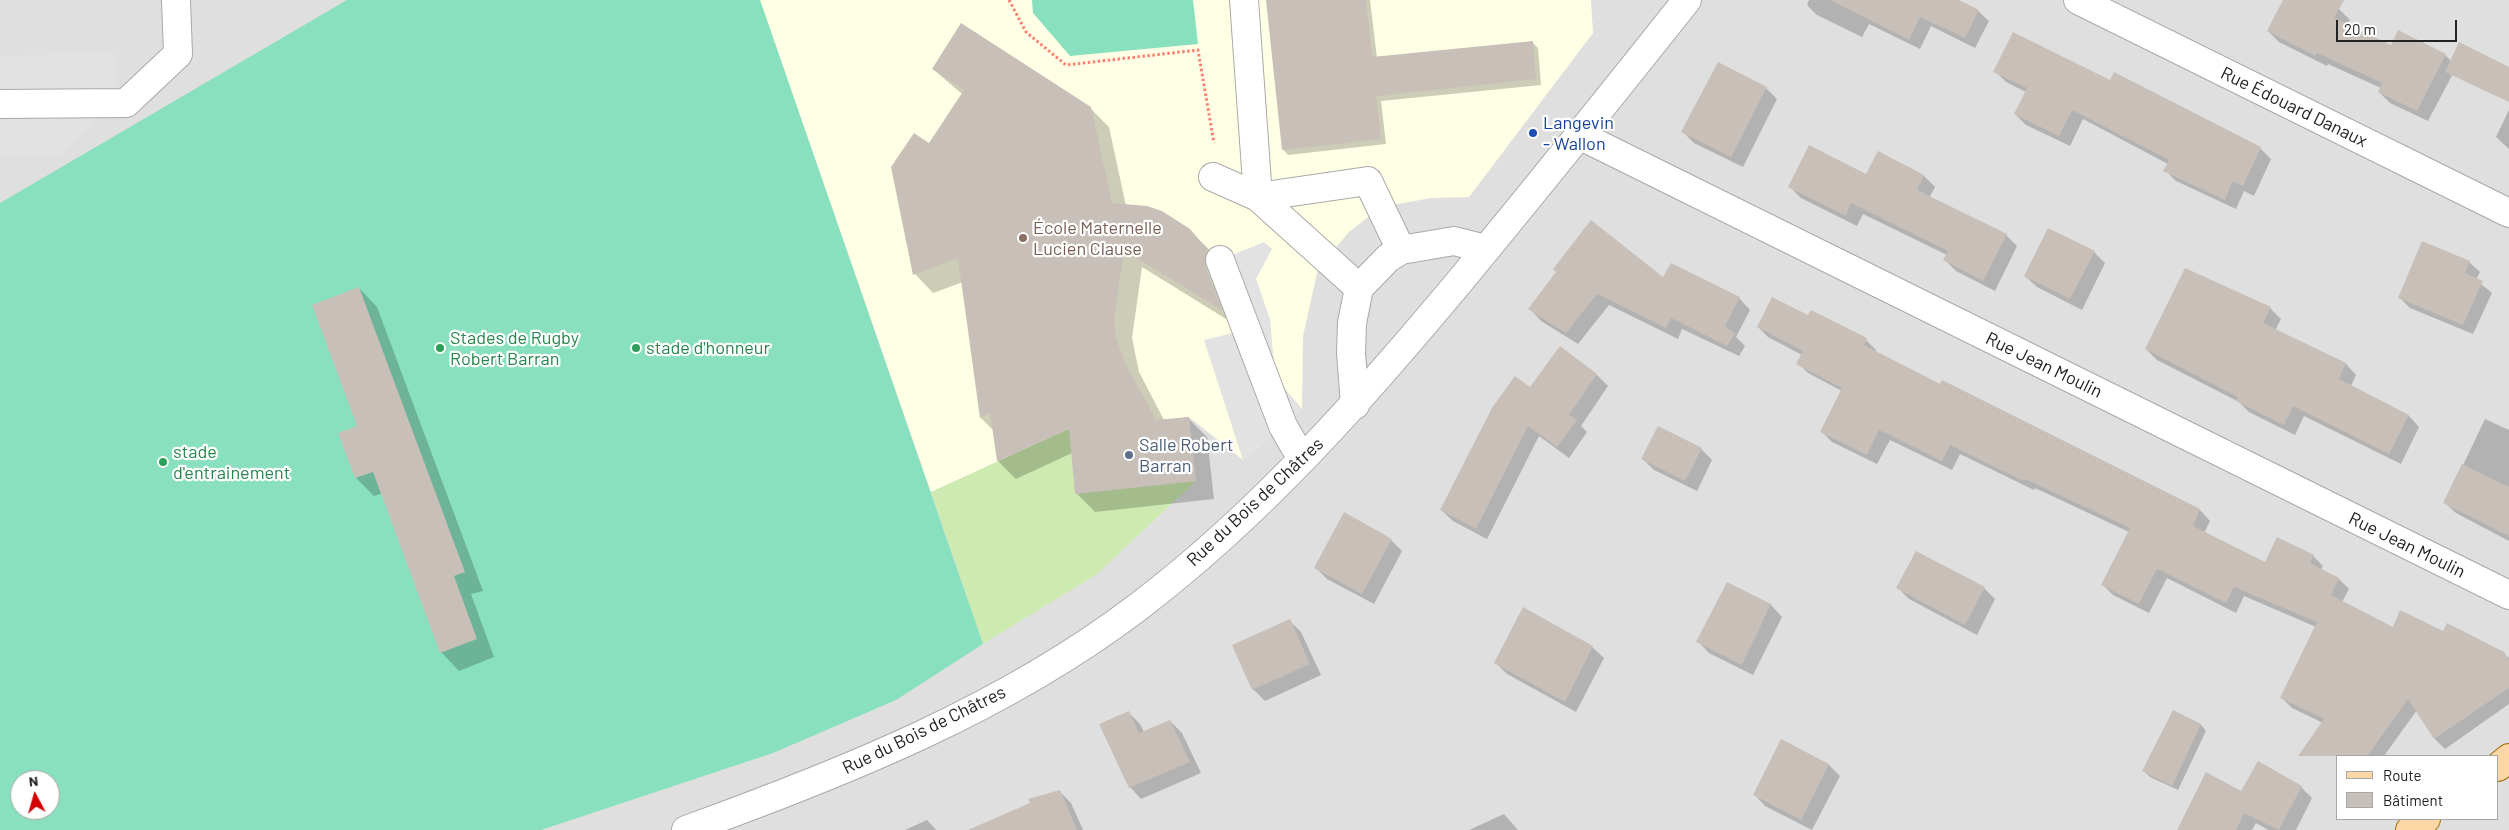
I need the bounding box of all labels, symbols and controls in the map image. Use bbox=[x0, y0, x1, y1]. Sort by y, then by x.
scale bar bbox=[2339, 10, 2460, 42]
text: 20 m bbox=[2344, 20, 2376, 38]
street label: Rue Édouard Danaux bbox=[2217, 62, 2371, 152]
place label: Langevin - Wallon bbox=[1543, 112, 1614, 154]
marker: Langevin - Wallon bbox=[1527, 127, 1539, 139]
place label: École Maternelle Lucien Clause bbox=[1033, 217, 1162, 260]
marker: École Maternelle Lucien Clause bbox=[1017, 232, 1029, 244]
place label: Stades de Rugby Robert Barran bbox=[450, 327, 579, 369]
street label: Rue Jean Moulin bbox=[1982, 327, 2106, 403]
place label: stade d'honneur bbox=[646, 337, 770, 359]
marker: Stades de Rugby Robert Barran bbox=[434, 342, 446, 354]
marker: stade d'honneur bbox=[630, 342, 642, 354]
street label: Rue du Bois de Châtres bbox=[1182, 433, 1328, 571]
place label: Salle Robert Barran bbox=[1139, 434, 1234, 476]
place label: stade d'entrainement bbox=[173, 441, 290, 484]
marker: Salle Robert Barran bbox=[1123, 449, 1135, 461]
marker: stade d'entrainement bbox=[157, 456, 169, 468]
street label: Rue Jean Moulin bbox=[2345, 507, 2469, 583]
street label: Rue du Bois de Châtres bbox=[839, 681, 1009, 779]
legend bbox=[2336, 755, 2499, 820]
text: Route bbox=[2383, 766, 2422, 784]
north arrow bbox=[10, 770, 60, 820]
text: N bbox=[28, 772, 39, 790]
text: Bâtiment bbox=[2383, 791, 2443, 809]

